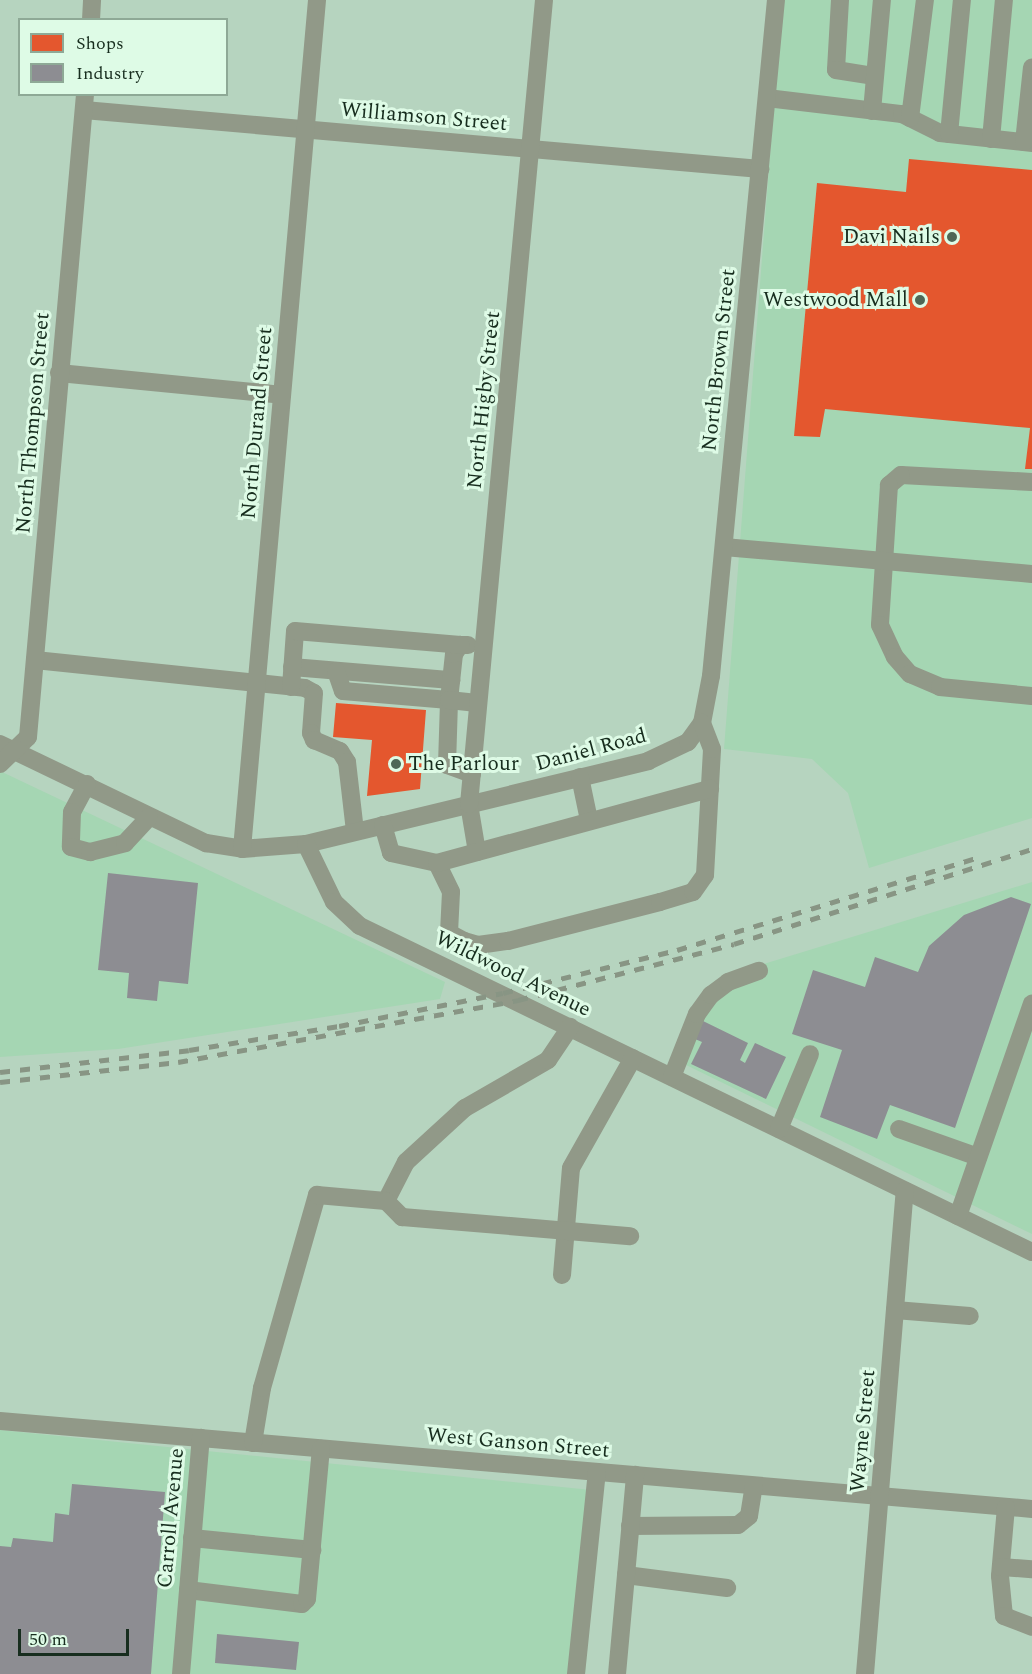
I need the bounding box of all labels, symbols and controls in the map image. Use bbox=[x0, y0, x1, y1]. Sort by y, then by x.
legend bbox=[18, 18, 228, 96]
text: Shops bbox=[76, 30, 124, 57]
text: Industry bbox=[76, 60, 144, 87]
street label: Williamson Street bbox=[340, 97, 508, 137]
place label: Davi Nails bbox=[843, 224, 940, 250]
marker: Davi Nails bbox=[945, 230, 959, 244]
street label: North Brown Street bbox=[697, 268, 741, 452]
place label: Westwood Mall bbox=[763, 287, 908, 313]
marker: Westwood Mall bbox=[913, 293, 927, 307]
street label: North Higby Street bbox=[462, 310, 506, 490]
street label: North Thompson Street bbox=[11, 311, 55, 535]
street label: North Durand Street bbox=[236, 326, 278, 520]
street label: Daniel Road bbox=[533, 723, 649, 777]
place label: The Parlour bbox=[408, 751, 519, 777]
marker: The Parlour bbox=[389, 757, 403, 771]
street label: Wildwood Avenue bbox=[431, 925, 595, 1023]
street label: Wayne Street bbox=[845, 1369, 881, 1493]
street label: West Ganson Street bbox=[426, 1422, 610, 1464]
street label: Carroll Avenue bbox=[152, 1447, 190, 1589]
scale bar bbox=[21, 1617, 132, 1655]
text: 50 m bbox=[29, 1626, 67, 1653]

